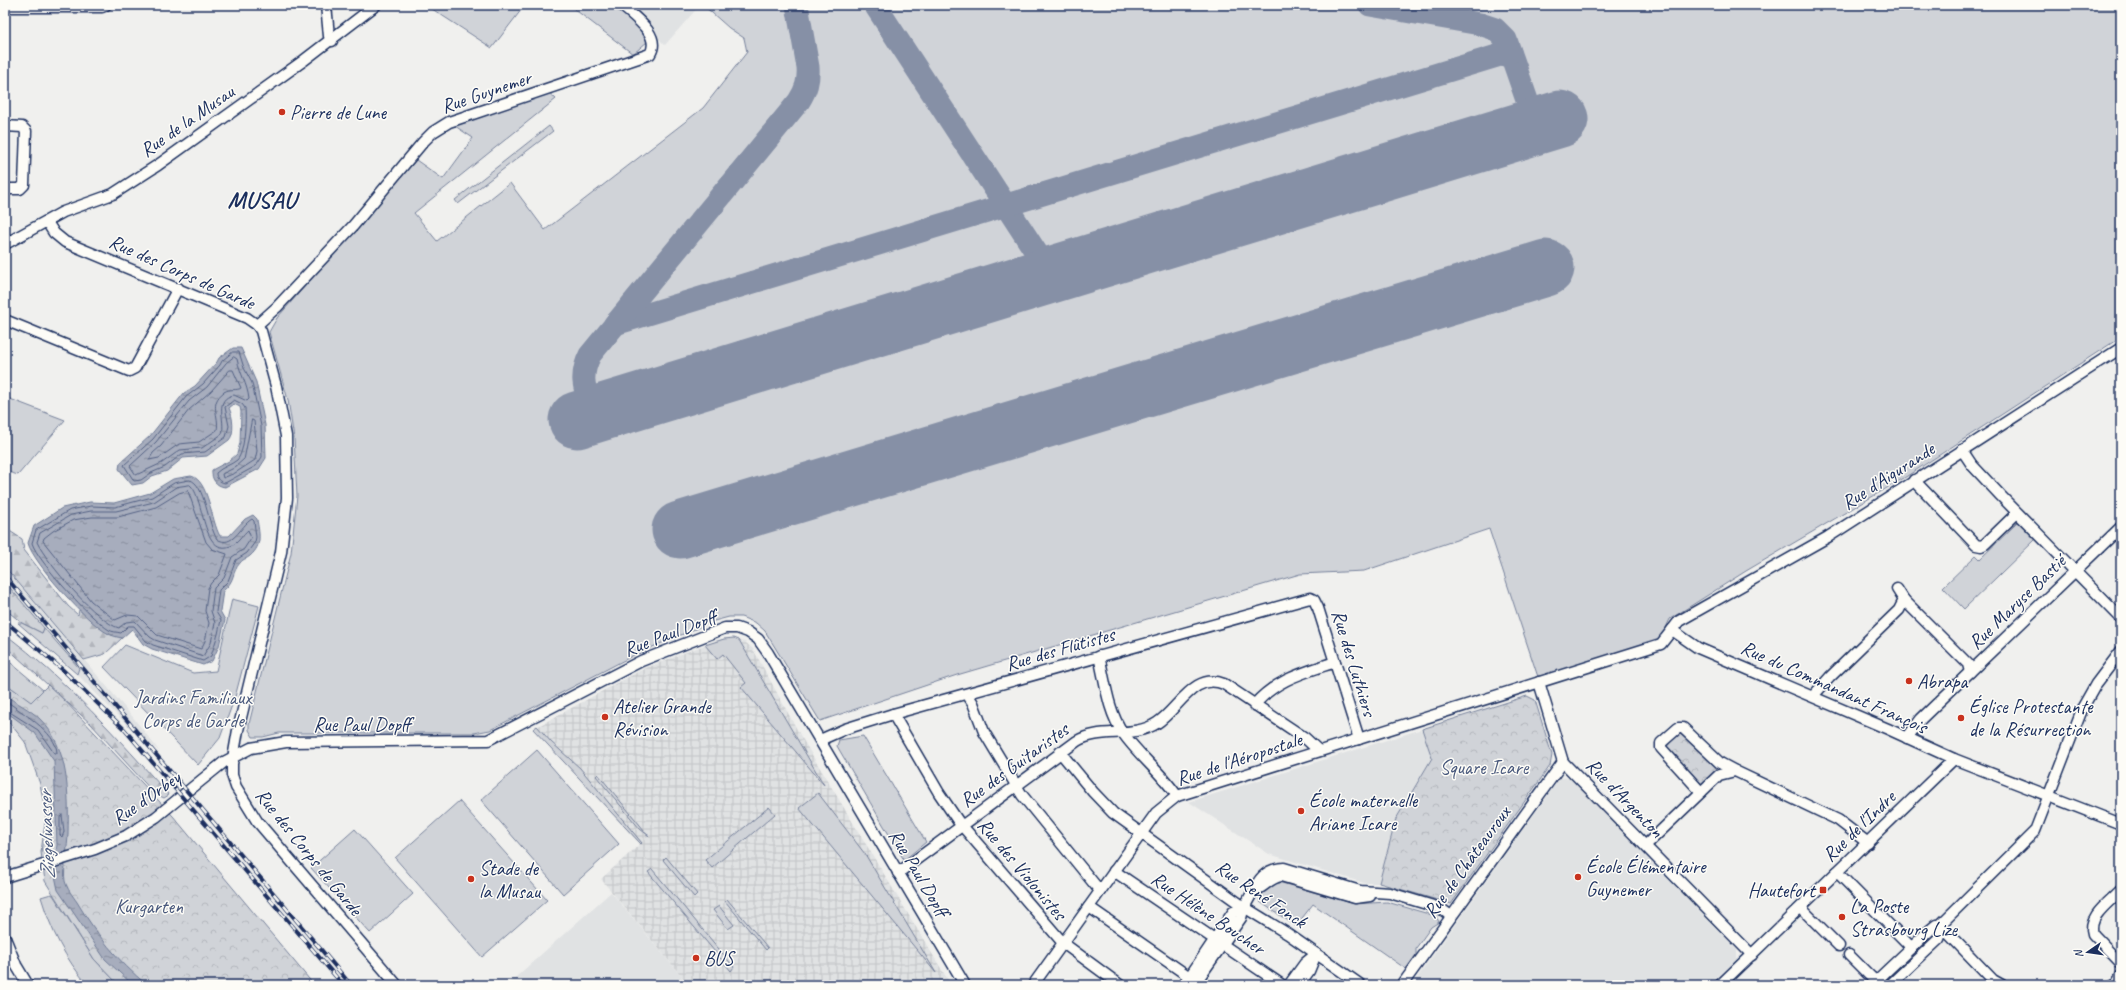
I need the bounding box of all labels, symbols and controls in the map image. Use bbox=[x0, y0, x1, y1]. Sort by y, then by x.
street label: Rue Guynemer bbox=[438, 64, 536, 119]
street label: Rue de la Musau bbox=[135, 79, 240, 163]
place label: Pierre de Lune bbox=[290, 100, 388, 125]
marker: Pierre de Lune bbox=[277, 107, 287, 117]
district label: MUSAU bbox=[228, 185, 301, 215]
street label: Rue des Corps de Garde bbox=[105, 229, 260, 316]
street label: Rue d'Aigurande bbox=[1837, 436, 1941, 515]
street label: Rue Maryse Bastié bbox=[1963, 547, 2073, 655]
street label: Rue Paul Dopff bbox=[620, 602, 724, 662]
street label: Rue des Luthiers bbox=[1326, 607, 1383, 721]
street label: Rue des Flûtistes bbox=[1003, 621, 1119, 676]
street label: Rue du Commandant François bbox=[1737, 635, 1933, 740]
place label: Abrapa bbox=[1917, 669, 1969, 694]
marker: Abrapa bbox=[1904, 676, 1914, 686]
park label: Jardins Familiaux Corps de Garde bbox=[134, 685, 253, 733]
place label: Atelier Grande Révision bbox=[613, 694, 712, 742]
place label: Église Protestante de la Résurrection bbox=[1969, 694, 2094, 742]
street label: Rue Paul Dopff bbox=[313, 712, 415, 737]
marker: Atelier Grande Révision bbox=[600, 712, 610, 722]
marker: Église Protestante de la Résurrection bbox=[1956, 713, 1966, 723]
street label: Rue des Guitaristes bbox=[955, 716, 1075, 813]
street label: Rue de l'Aéropostale bbox=[1173, 726, 1306, 791]
street label: Rue d'Argenton bbox=[1581, 753, 1670, 844]
park label: Square Icare bbox=[1440, 755, 1530, 780]
street label: Rue d'Orbey bbox=[107, 764, 187, 831]
street label: Rue des Corps de Garde bbox=[250, 783, 369, 922]
street label: Rue de l'Indre bbox=[1817, 784, 1902, 867]
water label: Ziegelwasser bbox=[31, 787, 61, 880]
place label: École maternelle Ariane Icare bbox=[1309, 788, 1419, 836]
street label: Rue de Châteauroux bbox=[1418, 799, 1517, 923]
marker: École maternelle Ariane Icare bbox=[1296, 806, 1306, 816]
street label: Rue des Violonistes bbox=[972, 813, 1073, 927]
street label: Rue Paul Dopff bbox=[883, 825, 957, 925]
street label: Rue René Fonck bbox=[1211, 854, 1313, 935]
place label: École Élémentaire Guynemer bbox=[1586, 854, 1707, 902]
place label: Stade de la Musau bbox=[479, 856, 542, 904]
street label: Rue Hélène Boucher bbox=[1146, 866, 1271, 961]
marker: École Élémentaire Guynemer bbox=[1573, 872, 1583, 882]
marker: Stade de la Musau bbox=[466, 874, 476, 884]
place label: Hautefort bbox=[1748, 878, 1817, 903]
marker: Hautefort bbox=[1818, 885, 1828, 895]
park label: Kurgarten bbox=[115, 894, 184, 919]
place label: La Poste Strasbourg Lize bbox=[1850, 894, 1959, 942]
marker: La Poste Strasbourg Lize bbox=[1837, 912, 1847, 922]
north arrow bbox=[2068, 932, 2108, 972]
place label: BUS bbox=[704, 946, 736, 971]
text: N bbox=[2070, 947, 2086, 959]
marker: BUS bbox=[691, 953, 701, 963]

